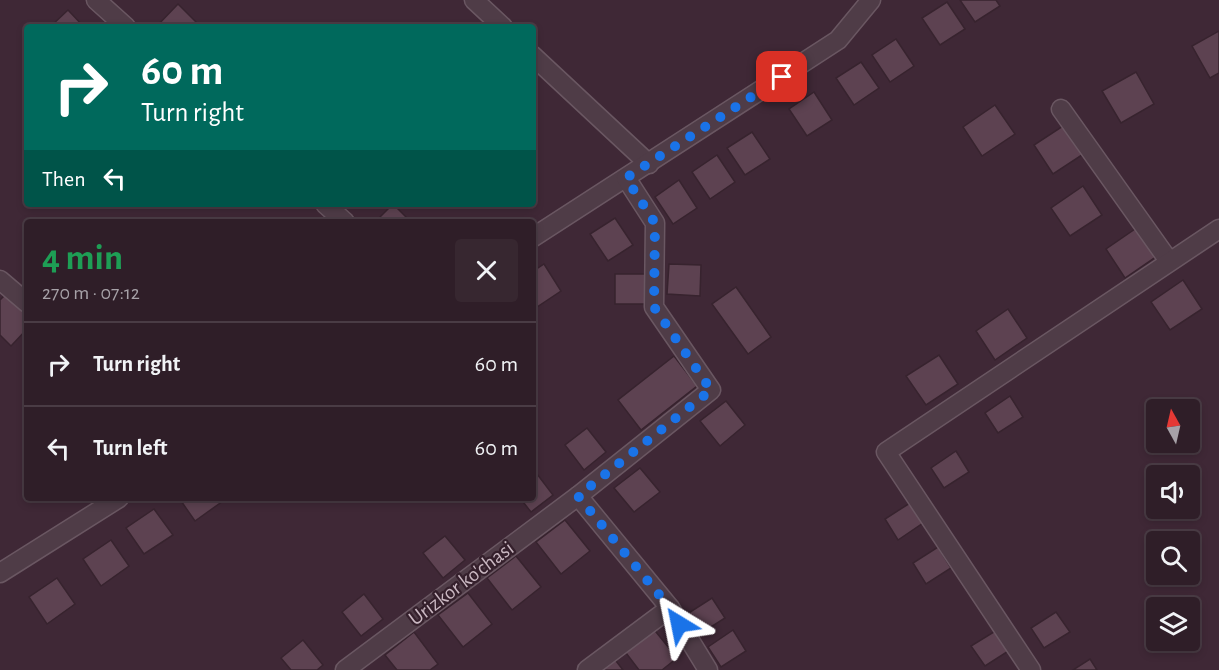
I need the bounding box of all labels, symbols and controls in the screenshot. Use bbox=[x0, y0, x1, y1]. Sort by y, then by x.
icon: right bbox=[42, 48, 120, 126]
text: 60 m bbox=[141, 50, 223, 92]
pin bbox=[756, 51, 807, 102]
icon: arrive bbox=[765, 60, 798, 93]
text: Turn right bbox=[141, 99, 244, 126]
icon: left bbox=[98, 162, 131, 195]
text: Then bbox=[42, 168, 86, 190]
button: close bbox=[455, 239, 518, 302]
text: 4 min bbox=[42, 240, 123, 276]
text: 270 m · 07:12 bbox=[42, 283, 140, 303]
icon: right bbox=[42, 348, 75, 381]
text: Turn right bbox=[93, 353, 180, 375]
text: 60 m bbox=[475, 353, 518, 375]
north arrow bbox=[1146, 399, 1200, 453]
map controls bbox=[1146, 399, 1200, 651]
icon: left bbox=[42, 432, 75, 465]
text: Turn left bbox=[93, 437, 167, 459]
text: 60 m bbox=[475, 437, 518, 459]
button: sound bbox=[1146, 465, 1200, 519]
button: search bbox=[1146, 531, 1200, 585]
street label: Urizkor ko'chasi bbox=[405, 537, 518, 630]
position arrow bbox=[647, 592, 711, 656]
button: layers bbox=[1146, 597, 1200, 651]

